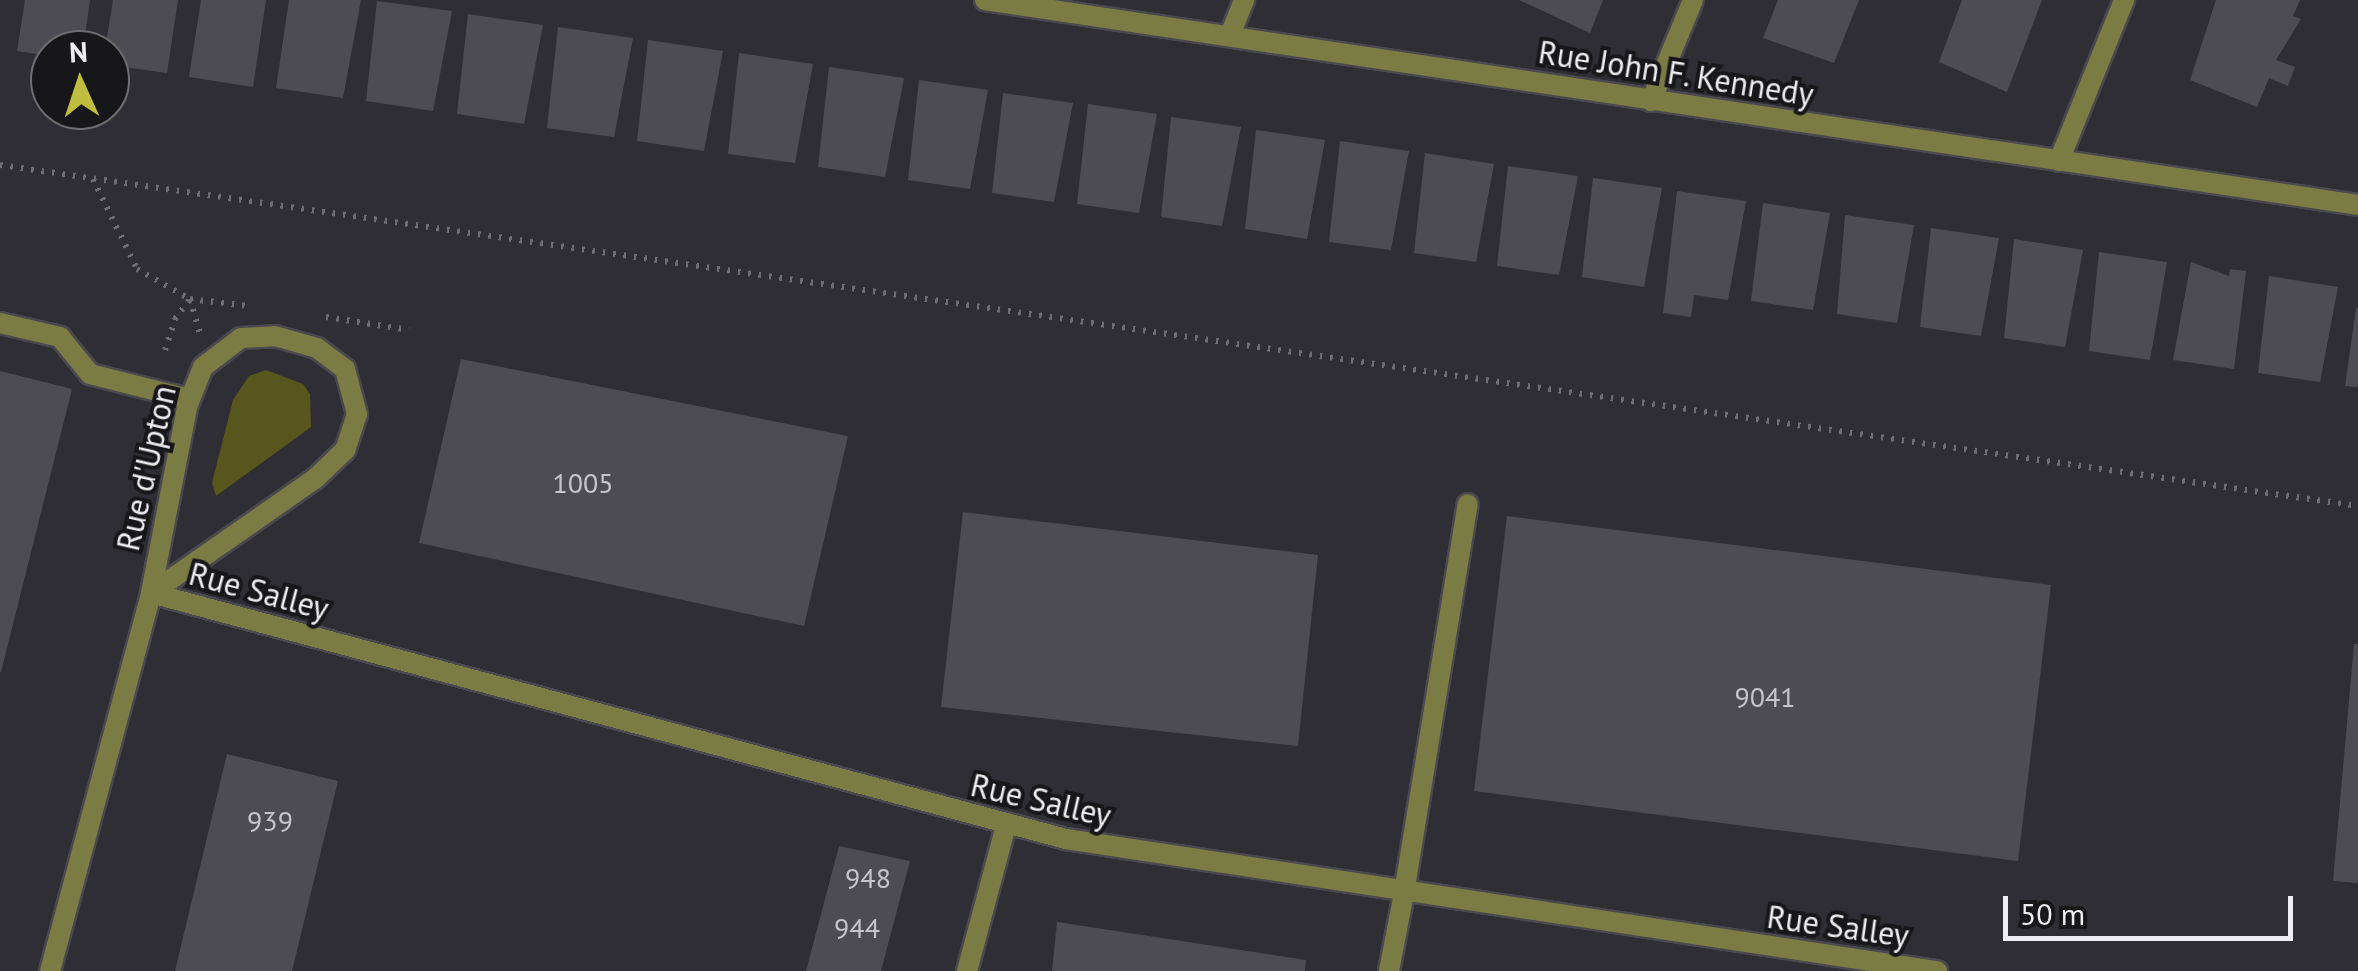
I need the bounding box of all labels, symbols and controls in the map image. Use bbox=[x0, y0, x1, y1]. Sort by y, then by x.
north arrow bbox=[30, 30, 130, 130]
street label: Rue John F. Kennedy bbox=[1535, 32, 1817, 114]
text: N bbox=[68, 33, 89, 70]
street label: Rue d'Upton bbox=[108, 382, 184, 554]
house number: 1005 bbox=[552, 466, 614, 500]
street label: Rue Salley bbox=[185, 554, 333, 628]
house number: 9041 bbox=[1734, 680, 1796, 714]
street label: Rue Salley bbox=[967, 765, 1115, 835]
house number: 939 bbox=[247, 804, 293, 838]
house number: 948 bbox=[845, 861, 891, 895]
scale bar bbox=[2008, 876, 2298, 938]
text: 50 m bbox=[2020, 894, 2085, 933]
street label: Rue Salley bbox=[1765, 897, 1911, 955]
house number: 944 bbox=[834, 911, 880, 945]

